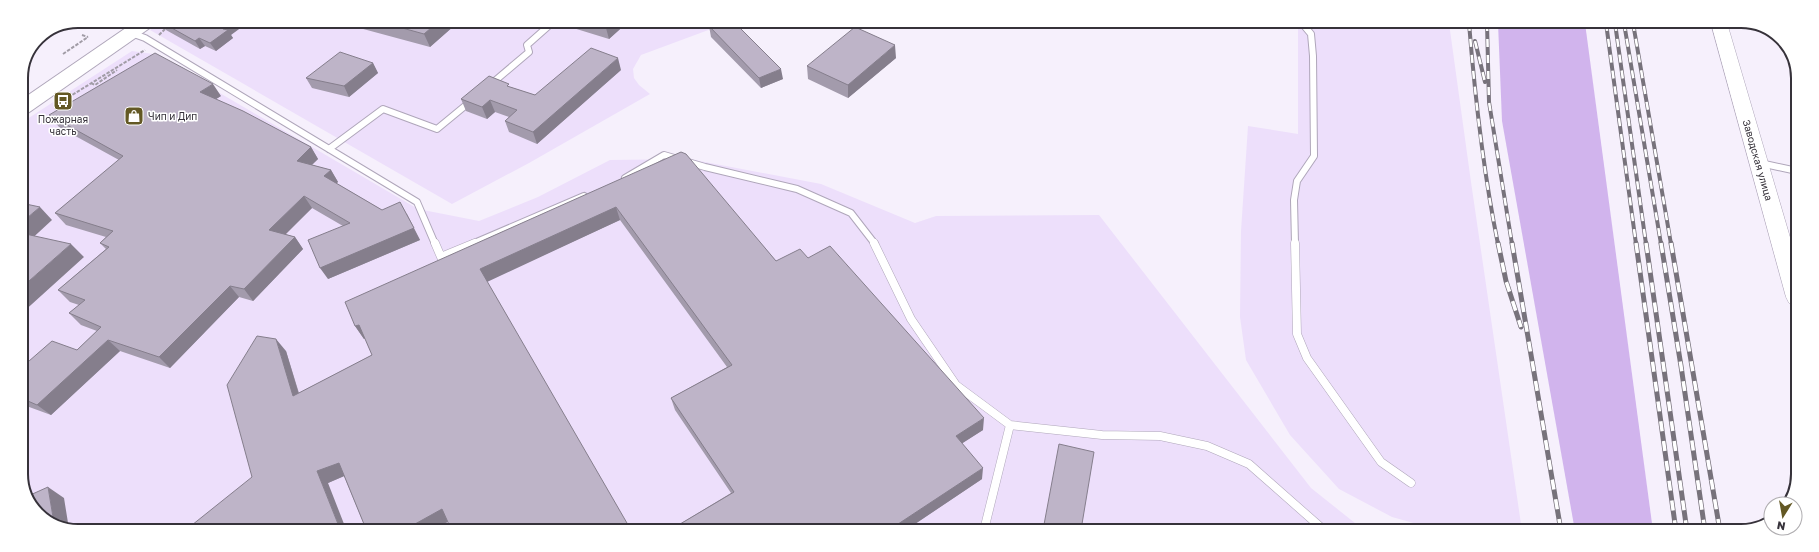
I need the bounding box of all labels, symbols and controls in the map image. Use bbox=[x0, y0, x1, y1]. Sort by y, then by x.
bus stop icon: Пожарная часть bbox=[52, 90, 74, 112]
shop icon: Чип и Дип bbox=[123, 105, 145, 127]
place label: Чип и Дип bbox=[148, 110, 197, 122]
place label: Пожарная часть bbox=[38, 113, 88, 137]
street label: Заводская улица bbox=[1741, 118, 1775, 202]
north arrow bbox=[1763, 496, 1803, 536]
text: N bbox=[1776, 519, 1786, 533]

